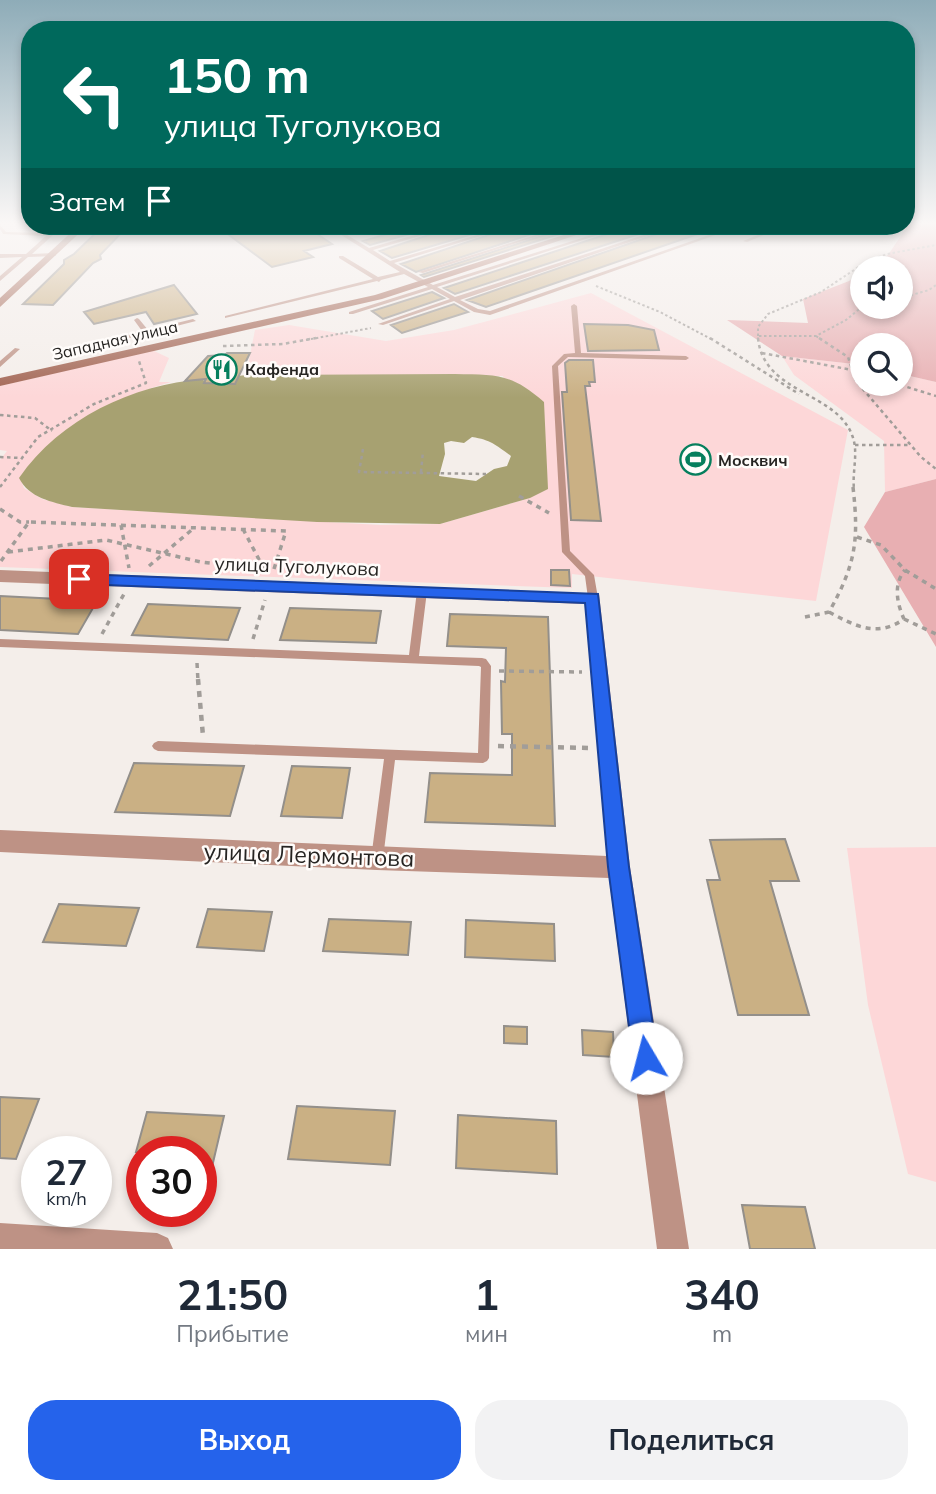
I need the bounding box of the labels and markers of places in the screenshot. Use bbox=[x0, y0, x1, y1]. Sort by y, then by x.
restaurant icon: Кафенда bbox=[205, 352, 239, 386]
place label: Кафенда bbox=[245, 359, 319, 379]
sports icon: Москвич bbox=[678, 443, 712, 477]
place label: Москвич bbox=[718, 450, 787, 470]
pin bbox=[49, 549, 109, 609]

